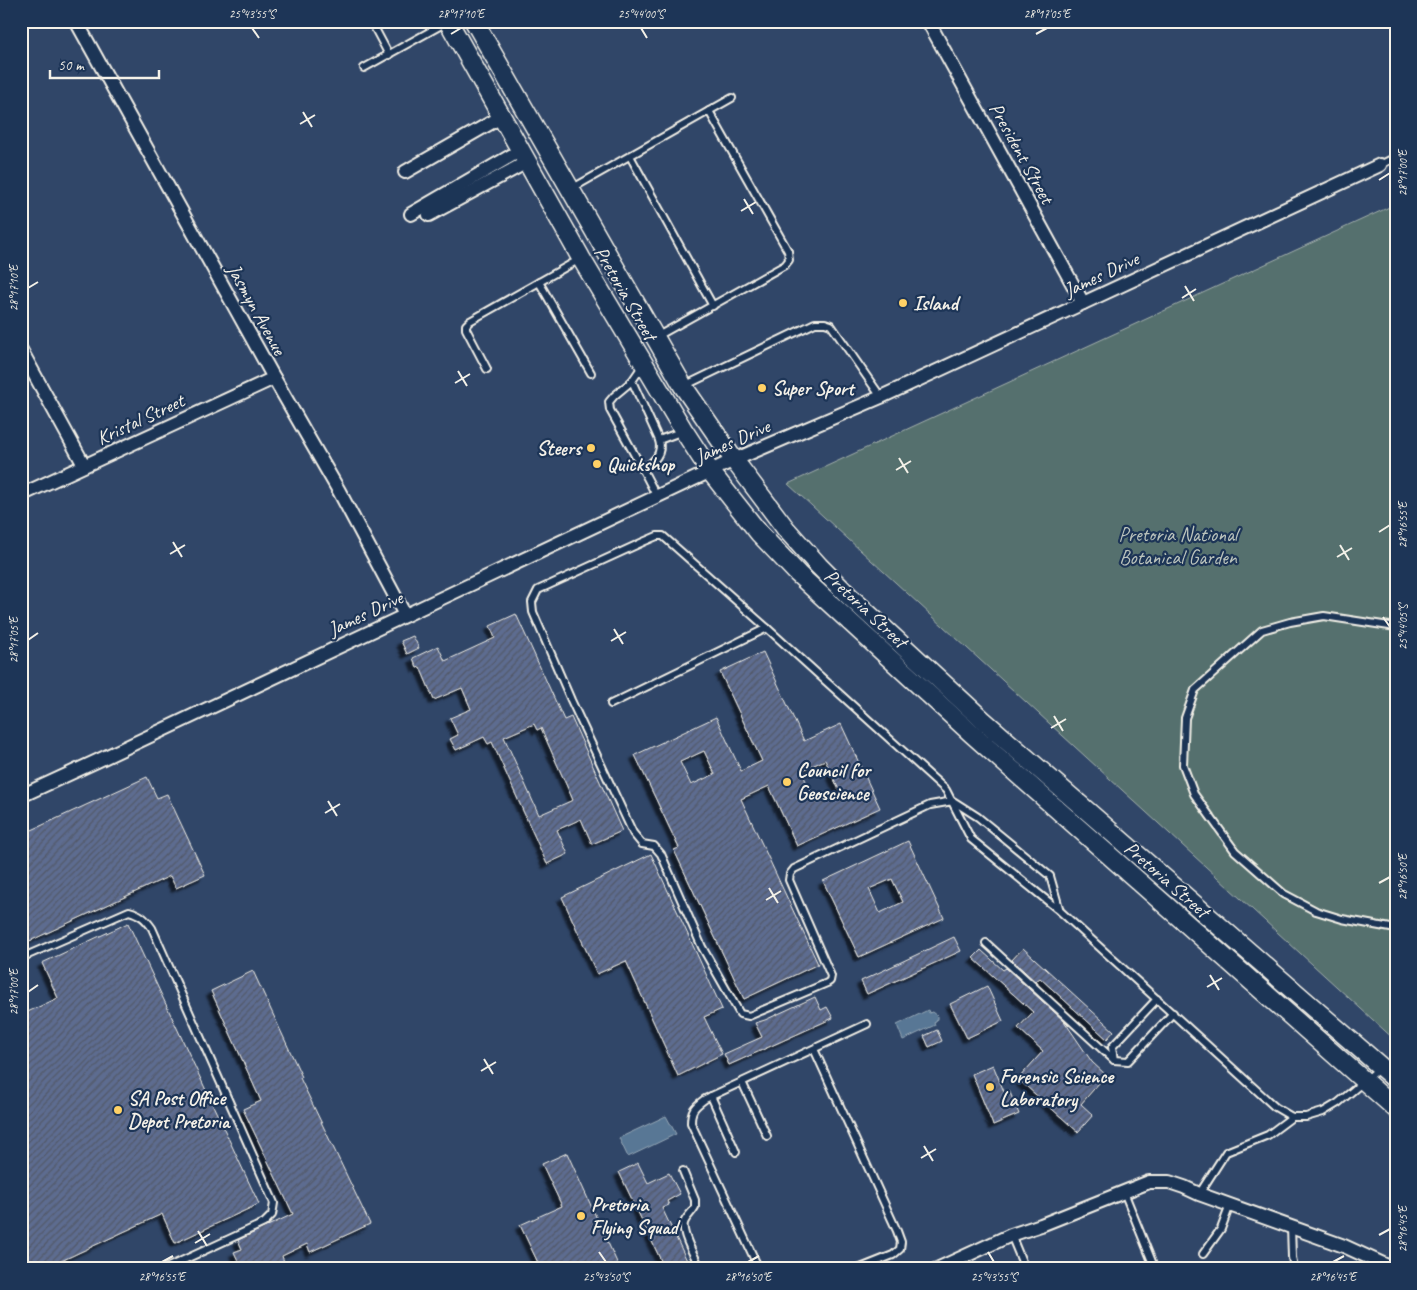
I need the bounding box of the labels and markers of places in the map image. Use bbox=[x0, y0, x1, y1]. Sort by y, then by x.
place label: Island bbox=[913, 291, 962, 316]
marker: Island bbox=[897, 297, 909, 309]
place label: Super Sport bbox=[772, 376, 856, 401]
marker: Super Sport bbox=[756, 382, 768, 394]
place label: Steers bbox=[537, 436, 583, 461]
marker: Steers bbox=[585, 442, 597, 454]
place label: Quickshop bbox=[607, 452, 676, 477]
marker: Quickshop bbox=[591, 458, 603, 470]
place label: Council for Geoscience bbox=[797, 758, 873, 806]
marker: Council for Geoscience bbox=[781, 776, 793, 788]
place label: Forensic Science Laboratory bbox=[1000, 1064, 1114, 1113]
marker: Forensic Science Laboratory bbox=[984, 1081, 996, 1093]
place label: SA Post Office Depot Pretoria bbox=[128, 1086, 231, 1134]
marker: SA Post Office Depot Pretoria bbox=[112, 1104, 124, 1116]
place label: Pretoria Flying Squad bbox=[591, 1192, 682, 1241]
marker: Pretoria Flying Squad bbox=[575, 1210, 587, 1222]

